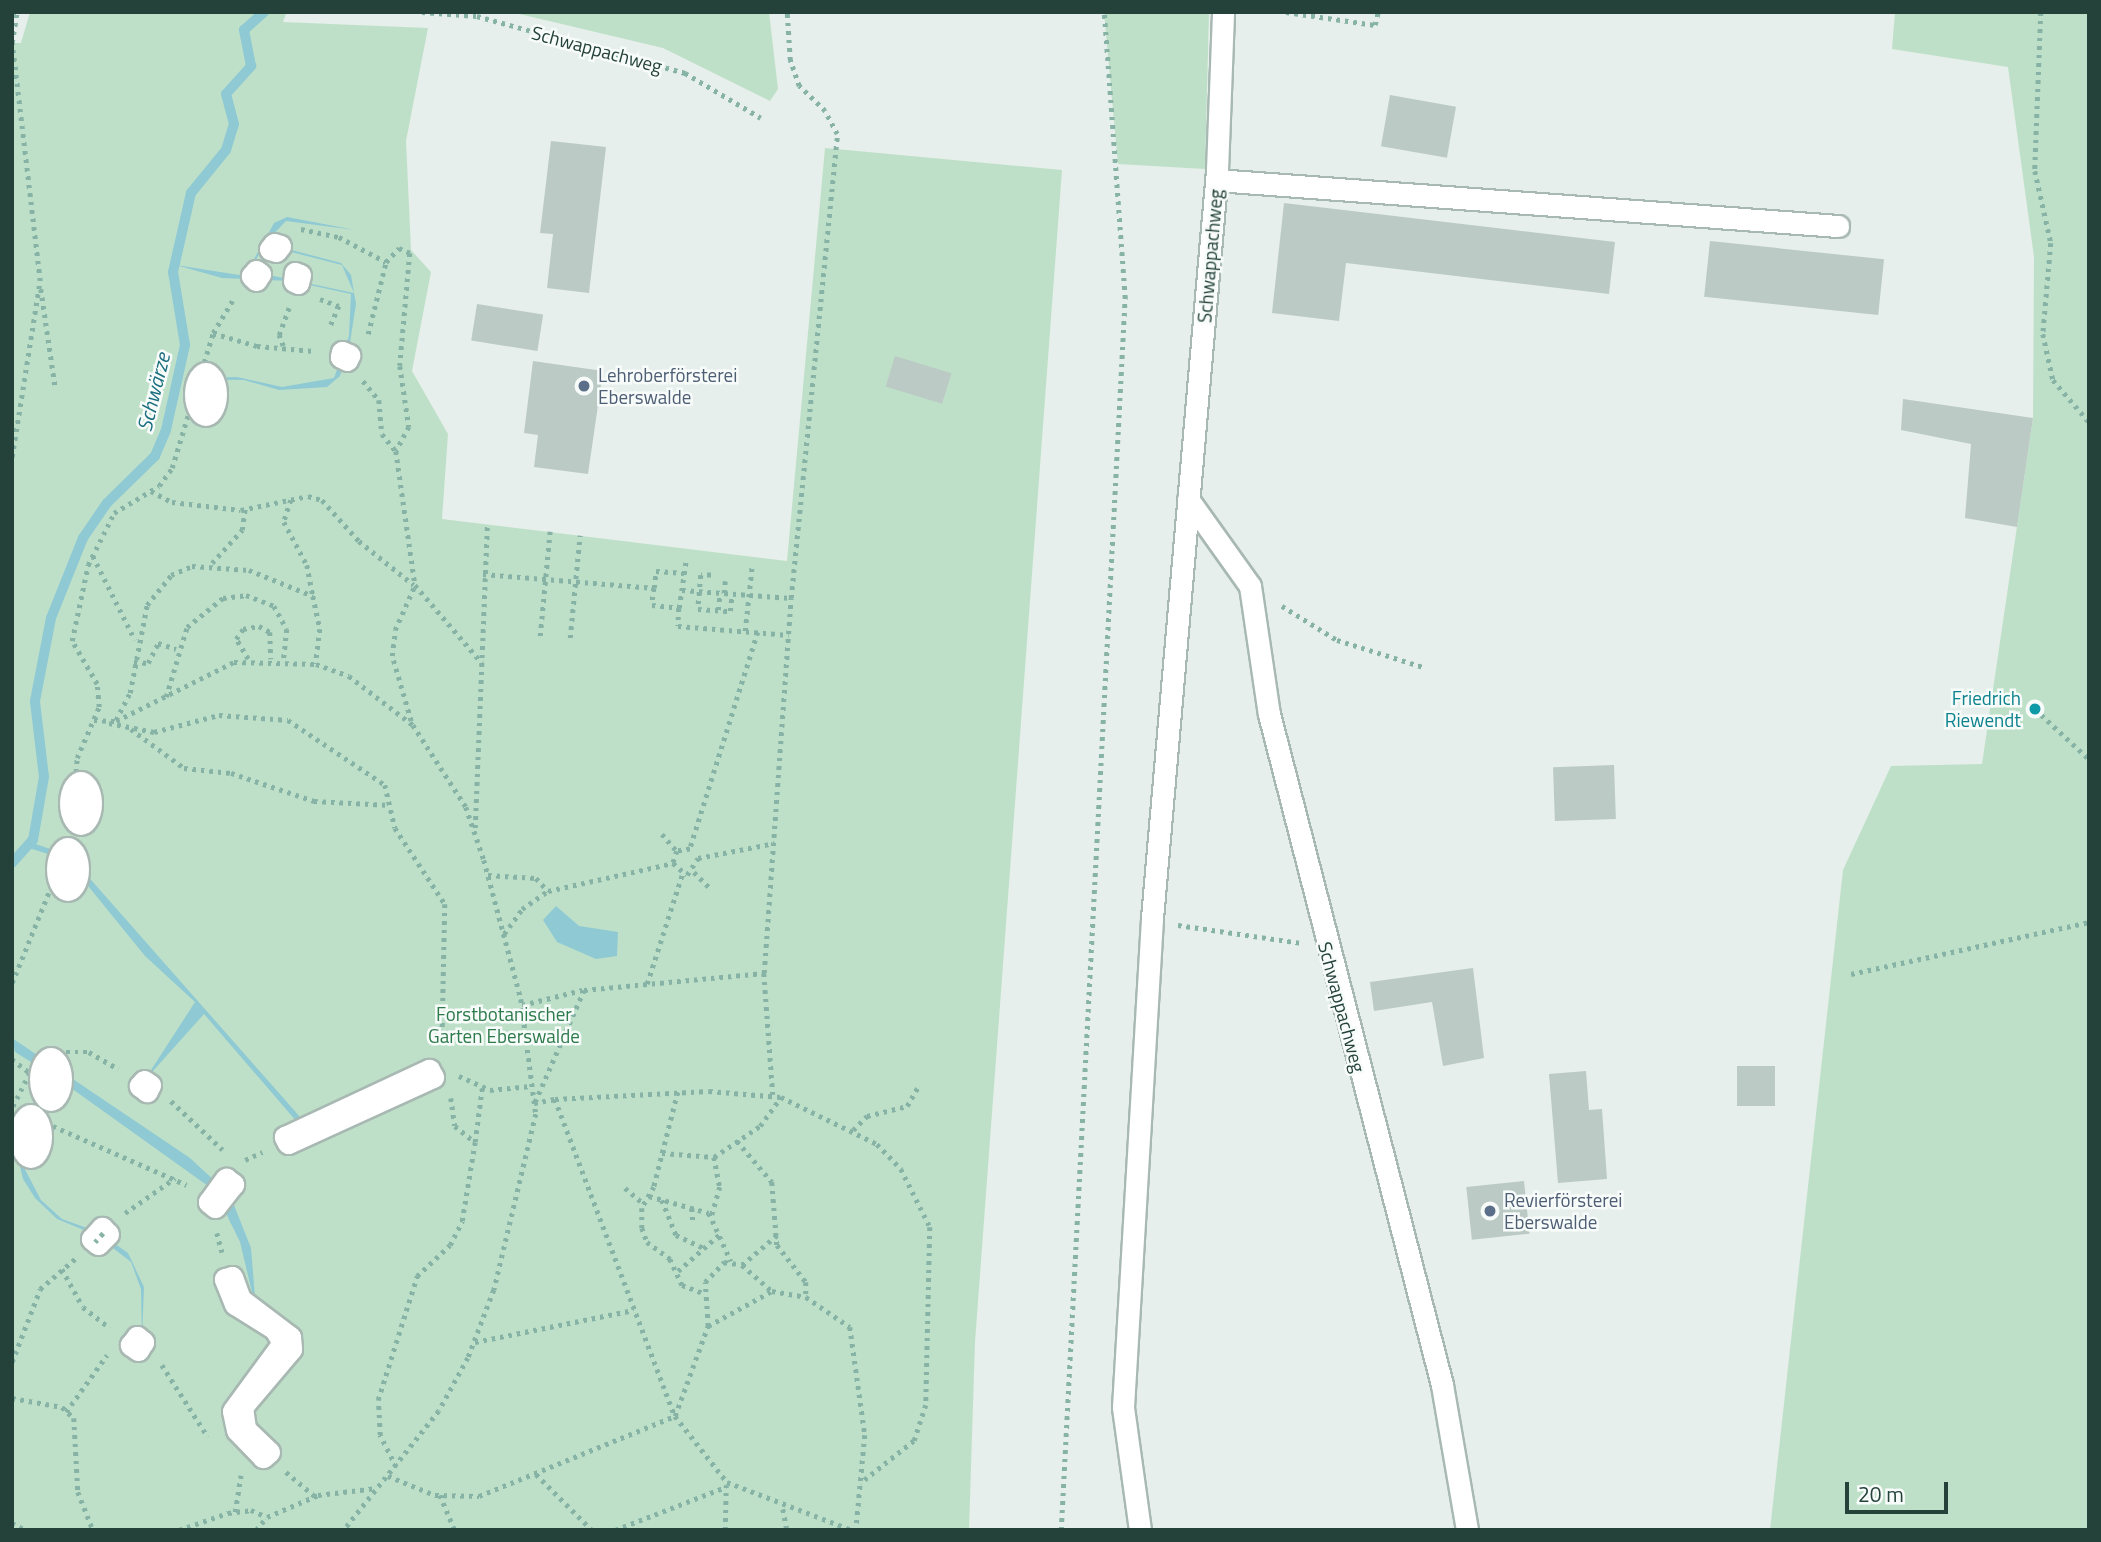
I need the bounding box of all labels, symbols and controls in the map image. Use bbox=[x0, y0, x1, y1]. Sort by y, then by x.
street label: Schwappachweg bbox=[529, 21, 665, 77]
street label: Schwappachweg bbox=[1193, 188, 1227, 324]
water label: Schwärze bbox=[131, 350, 175, 434]
place label: Lehroberförsterei Eberswalde bbox=[598, 364, 737, 408]
marker: Lehroberförsterei Eberswalde bbox=[576, 378, 592, 394]
place label: Friedrich Riewendt bbox=[1945, 687, 2021, 731]
marker: Friedrich Riewendt bbox=[2027, 701, 2043, 717]
street label: Schwappachweg bbox=[1314, 939, 1370, 1075]
park label: Forstbotanischer Garten Eberswalde bbox=[428, 1003, 580, 1047]
place label: Revierförsterei Eberswalde bbox=[1504, 1189, 1622, 1233]
marker: Revierförsterei Eberswalde bbox=[1482, 1203, 1498, 1219]
scale bar bbox=[1849, 1468, 1952, 1512]
text: 20 m bbox=[1858, 1478, 1904, 1510]

